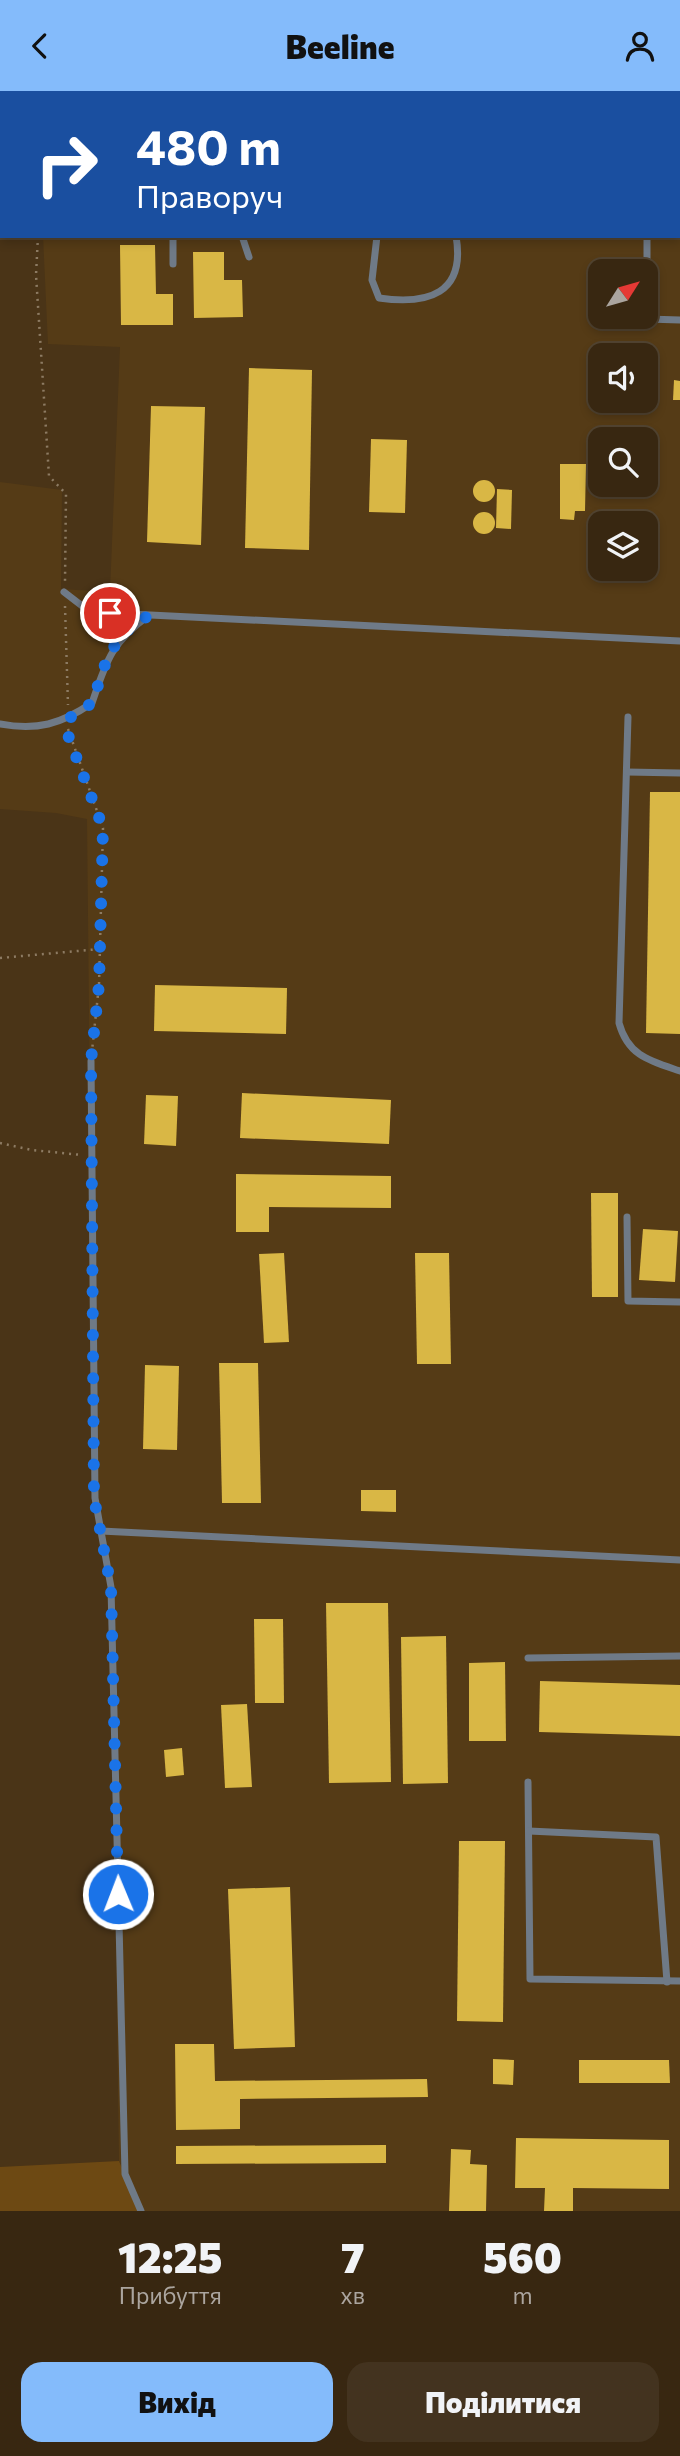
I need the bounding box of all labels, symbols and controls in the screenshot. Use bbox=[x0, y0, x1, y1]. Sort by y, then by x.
text: Beeline bbox=[286, 26, 394, 66]
icon: back bbox=[21, 27, 59, 65]
icon: person bbox=[621, 27, 659, 65]
text: 480 m bbox=[136, 115, 281, 175]
icon: right bbox=[21, 119, 112, 210]
text: Праворуч bbox=[136, 175, 283, 215]
north arrow bbox=[588, 259, 658, 329]
map controls bbox=[588, 259, 658, 581]
button: sound bbox=[588, 343, 658, 413]
button: search bbox=[588, 427, 658, 497]
button: layers bbox=[588, 511, 658, 581]
pin bbox=[80, 583, 140, 643]
icon: arrive bbox=[91, 594, 129, 632]
position arrow bbox=[81, 1857, 155, 1931]
text: 12:25 bbox=[118, 2230, 223, 2282]
text: 7 bbox=[341, 2230, 365, 2282]
text: 560 bbox=[483, 2230, 562, 2282]
text: Прибуття bbox=[119, 2281, 222, 2309]
text: хв bbox=[341, 2281, 365, 2309]
text: m bbox=[512, 2281, 533, 2309]
button: Вихід bbox=[21, 2362, 333, 2442]
button: Поділитися bbox=[347, 2362, 659, 2442]

